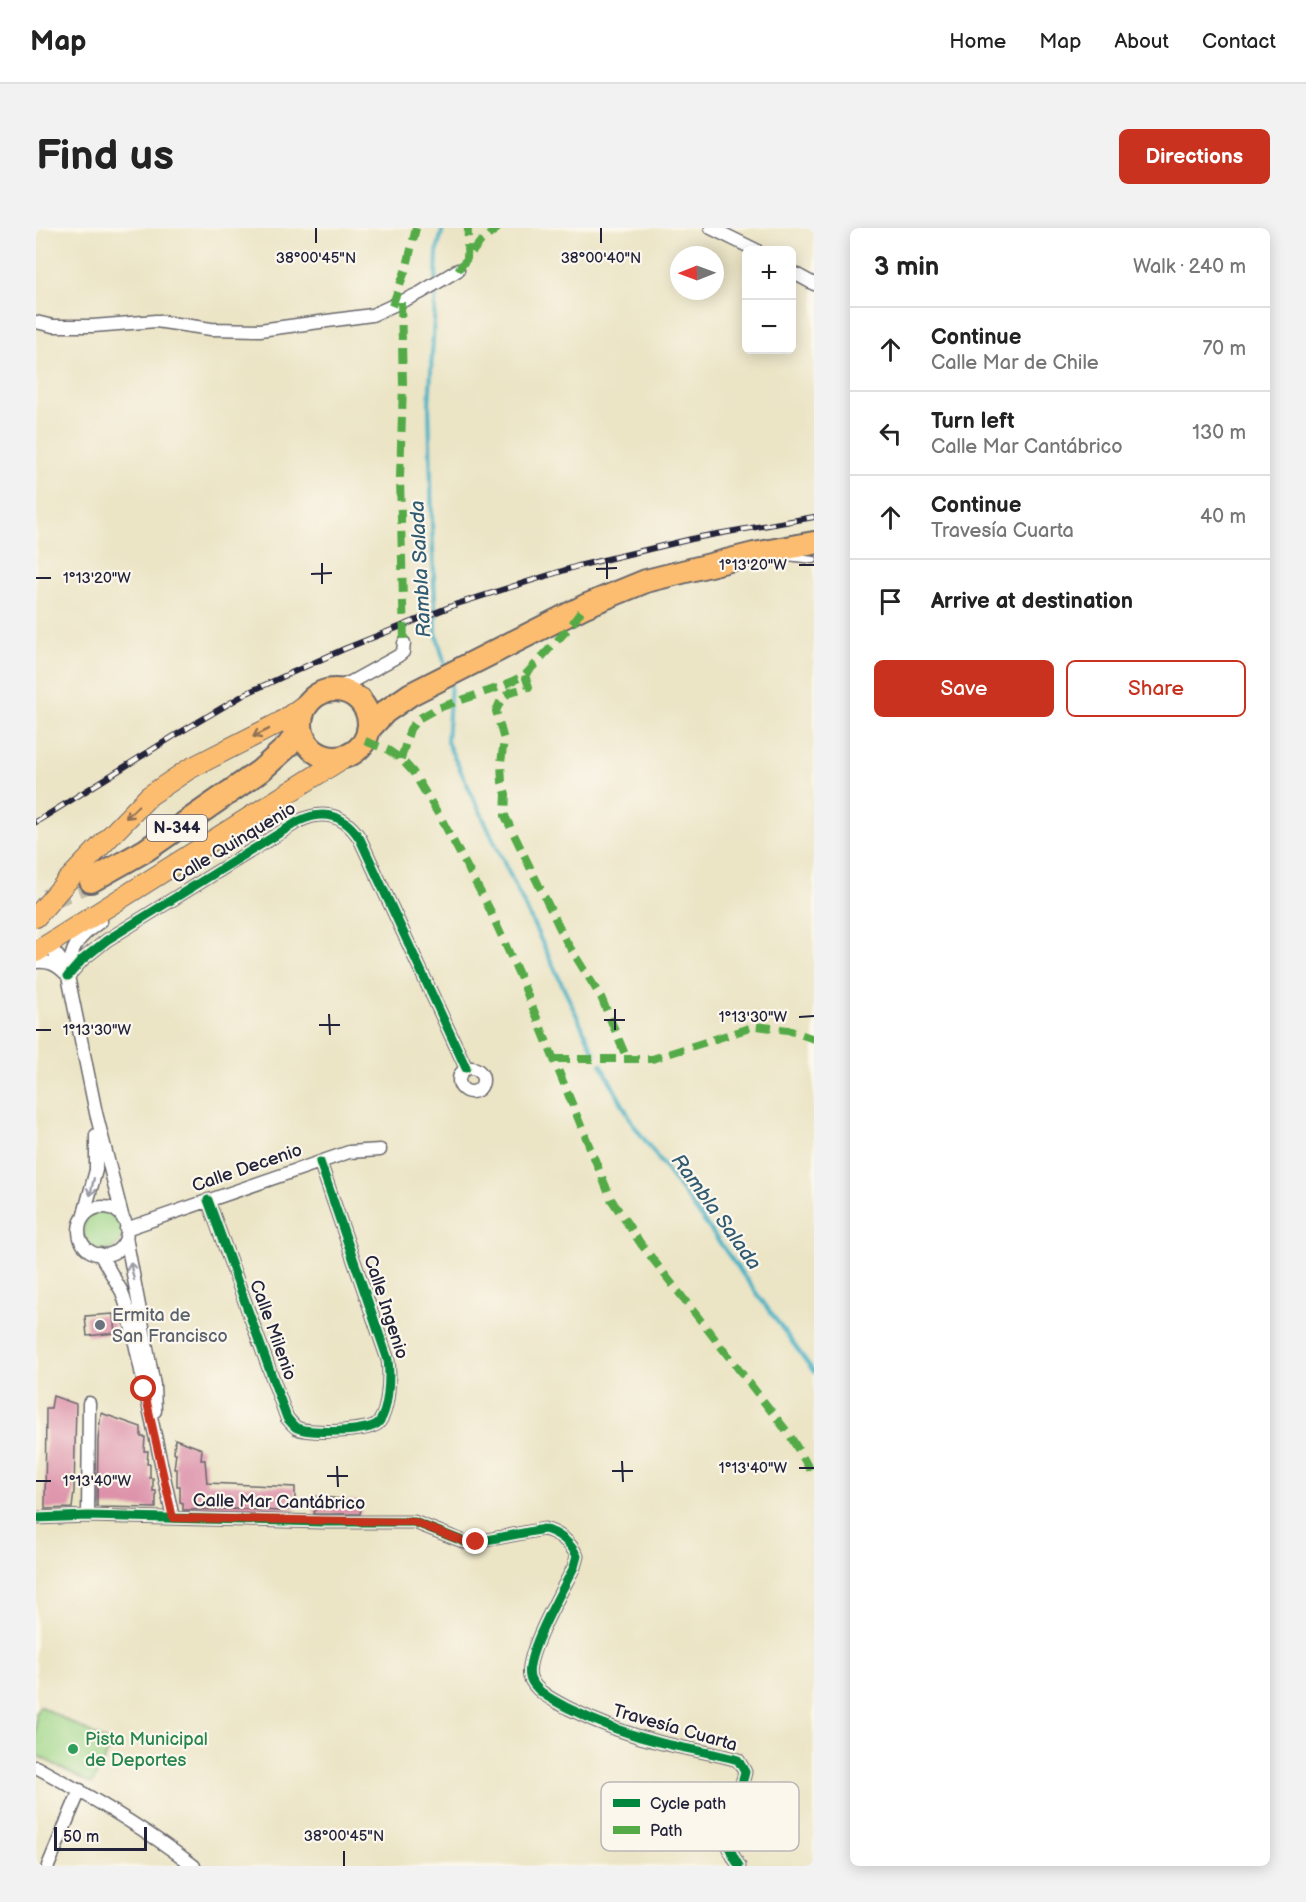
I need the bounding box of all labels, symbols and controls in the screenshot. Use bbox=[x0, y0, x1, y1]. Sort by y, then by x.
text: Map bbox=[30, 25, 86, 58]
text: Home bbox=[949, 29, 1006, 54]
text: Map bbox=[1039, 29, 1081, 54]
text: About bbox=[1114, 29, 1169, 54]
text: Contact bbox=[1202, 29, 1276, 54]
button: Directions bbox=[1119, 129, 1270, 184]
text: Find us bbox=[36, 131, 174, 182]
north arrow bbox=[670, 246, 724, 300]
map controls bbox=[742, 246, 796, 354]
button: + bbox=[742, 246, 796, 300]
text: 38°00'45"N bbox=[276, 249, 356, 268]
text: 38°00'40"N bbox=[561, 249, 641, 268]
text: 3 min bbox=[874, 252, 939, 283]
text: Walk · 240 m bbox=[1133, 255, 1246, 279]
button: − bbox=[742, 300, 796, 354]
text: Continue bbox=[931, 324, 1021, 351]
icon: ahead bbox=[874, 333, 907, 366]
text: 70 m bbox=[1202, 337, 1246, 361]
text: Calle Mar de Chile bbox=[931, 351, 1099, 375]
text: Turn left bbox=[931, 408, 1015, 435]
icon: left bbox=[874, 417, 907, 450]
text: 130 m bbox=[1192, 421, 1246, 445]
text: Calle Mar Cantábrico bbox=[931, 435, 1123, 459]
text: Continue bbox=[931, 492, 1021, 519]
water label: Rambla Salada bbox=[405, 500, 437, 638]
icon: ahead bbox=[874, 501, 907, 534]
text: 40 m bbox=[1200, 505, 1246, 529]
text: Travesía Cuarta bbox=[931, 519, 1074, 543]
text: 1°13'20"W bbox=[719, 556, 787, 575]
text: 1°13'20"W bbox=[63, 569, 131, 588]
icon: arrive bbox=[874, 585, 907, 618]
text: Arrive at destination bbox=[931, 588, 1133, 615]
button: Save bbox=[874, 660, 1054, 717]
button: Share bbox=[1066, 660, 1246, 717]
one-way arrow bbox=[252, 727, 270, 739]
street label: Calle Quinquenio bbox=[168, 798, 300, 888]
one-way arrow bbox=[125, 805, 140, 819]
road number: N-344 bbox=[147, 815, 207, 841]
text: 1°13'30"W bbox=[719, 1008, 788, 1027]
text: 1°13'30"W bbox=[63, 1021, 132, 1040]
street label: Calle Decenio bbox=[189, 1139, 305, 1197]
water label: Rambla Salada bbox=[666, 1149, 766, 1275]
one-way arrow bbox=[86, 1177, 97, 1197]
street label: Calle Ingenio bbox=[359, 1252, 413, 1362]
one-way arrow bbox=[126, 1262, 137, 1282]
street label: Calle Milenio bbox=[245, 1277, 301, 1383]
place label: Ermita de San Francisco bbox=[112, 1305, 228, 1347]
marker: Ermita de San Francisco bbox=[93, 1318, 107, 1332]
route start bbox=[130, 1375, 156, 1401]
text: 1°13'40"W bbox=[719, 1459, 788, 1478]
text: 1°13'40"W bbox=[63, 1472, 132, 1491]
street label: Calle Mar Cantábrico bbox=[193, 1490, 365, 1514]
route end bbox=[462, 1528, 488, 1554]
street label: Travesía Cuarta bbox=[610, 1700, 740, 1756]
place label: Pista Municipal de Deportes bbox=[85, 1729, 208, 1771]
marker: Pista Municipal de Deportes bbox=[66, 1742, 80, 1756]
legend bbox=[601, 1782, 799, 1851]
text: Cycle path bbox=[650, 1795, 726, 1814]
text: Path bbox=[650, 1822, 682, 1841]
scale bar bbox=[54, 1824, 147, 1852]
text: 38°00'45"N bbox=[304, 1827, 384, 1846]
text: 50 m bbox=[63, 1828, 99, 1847]

